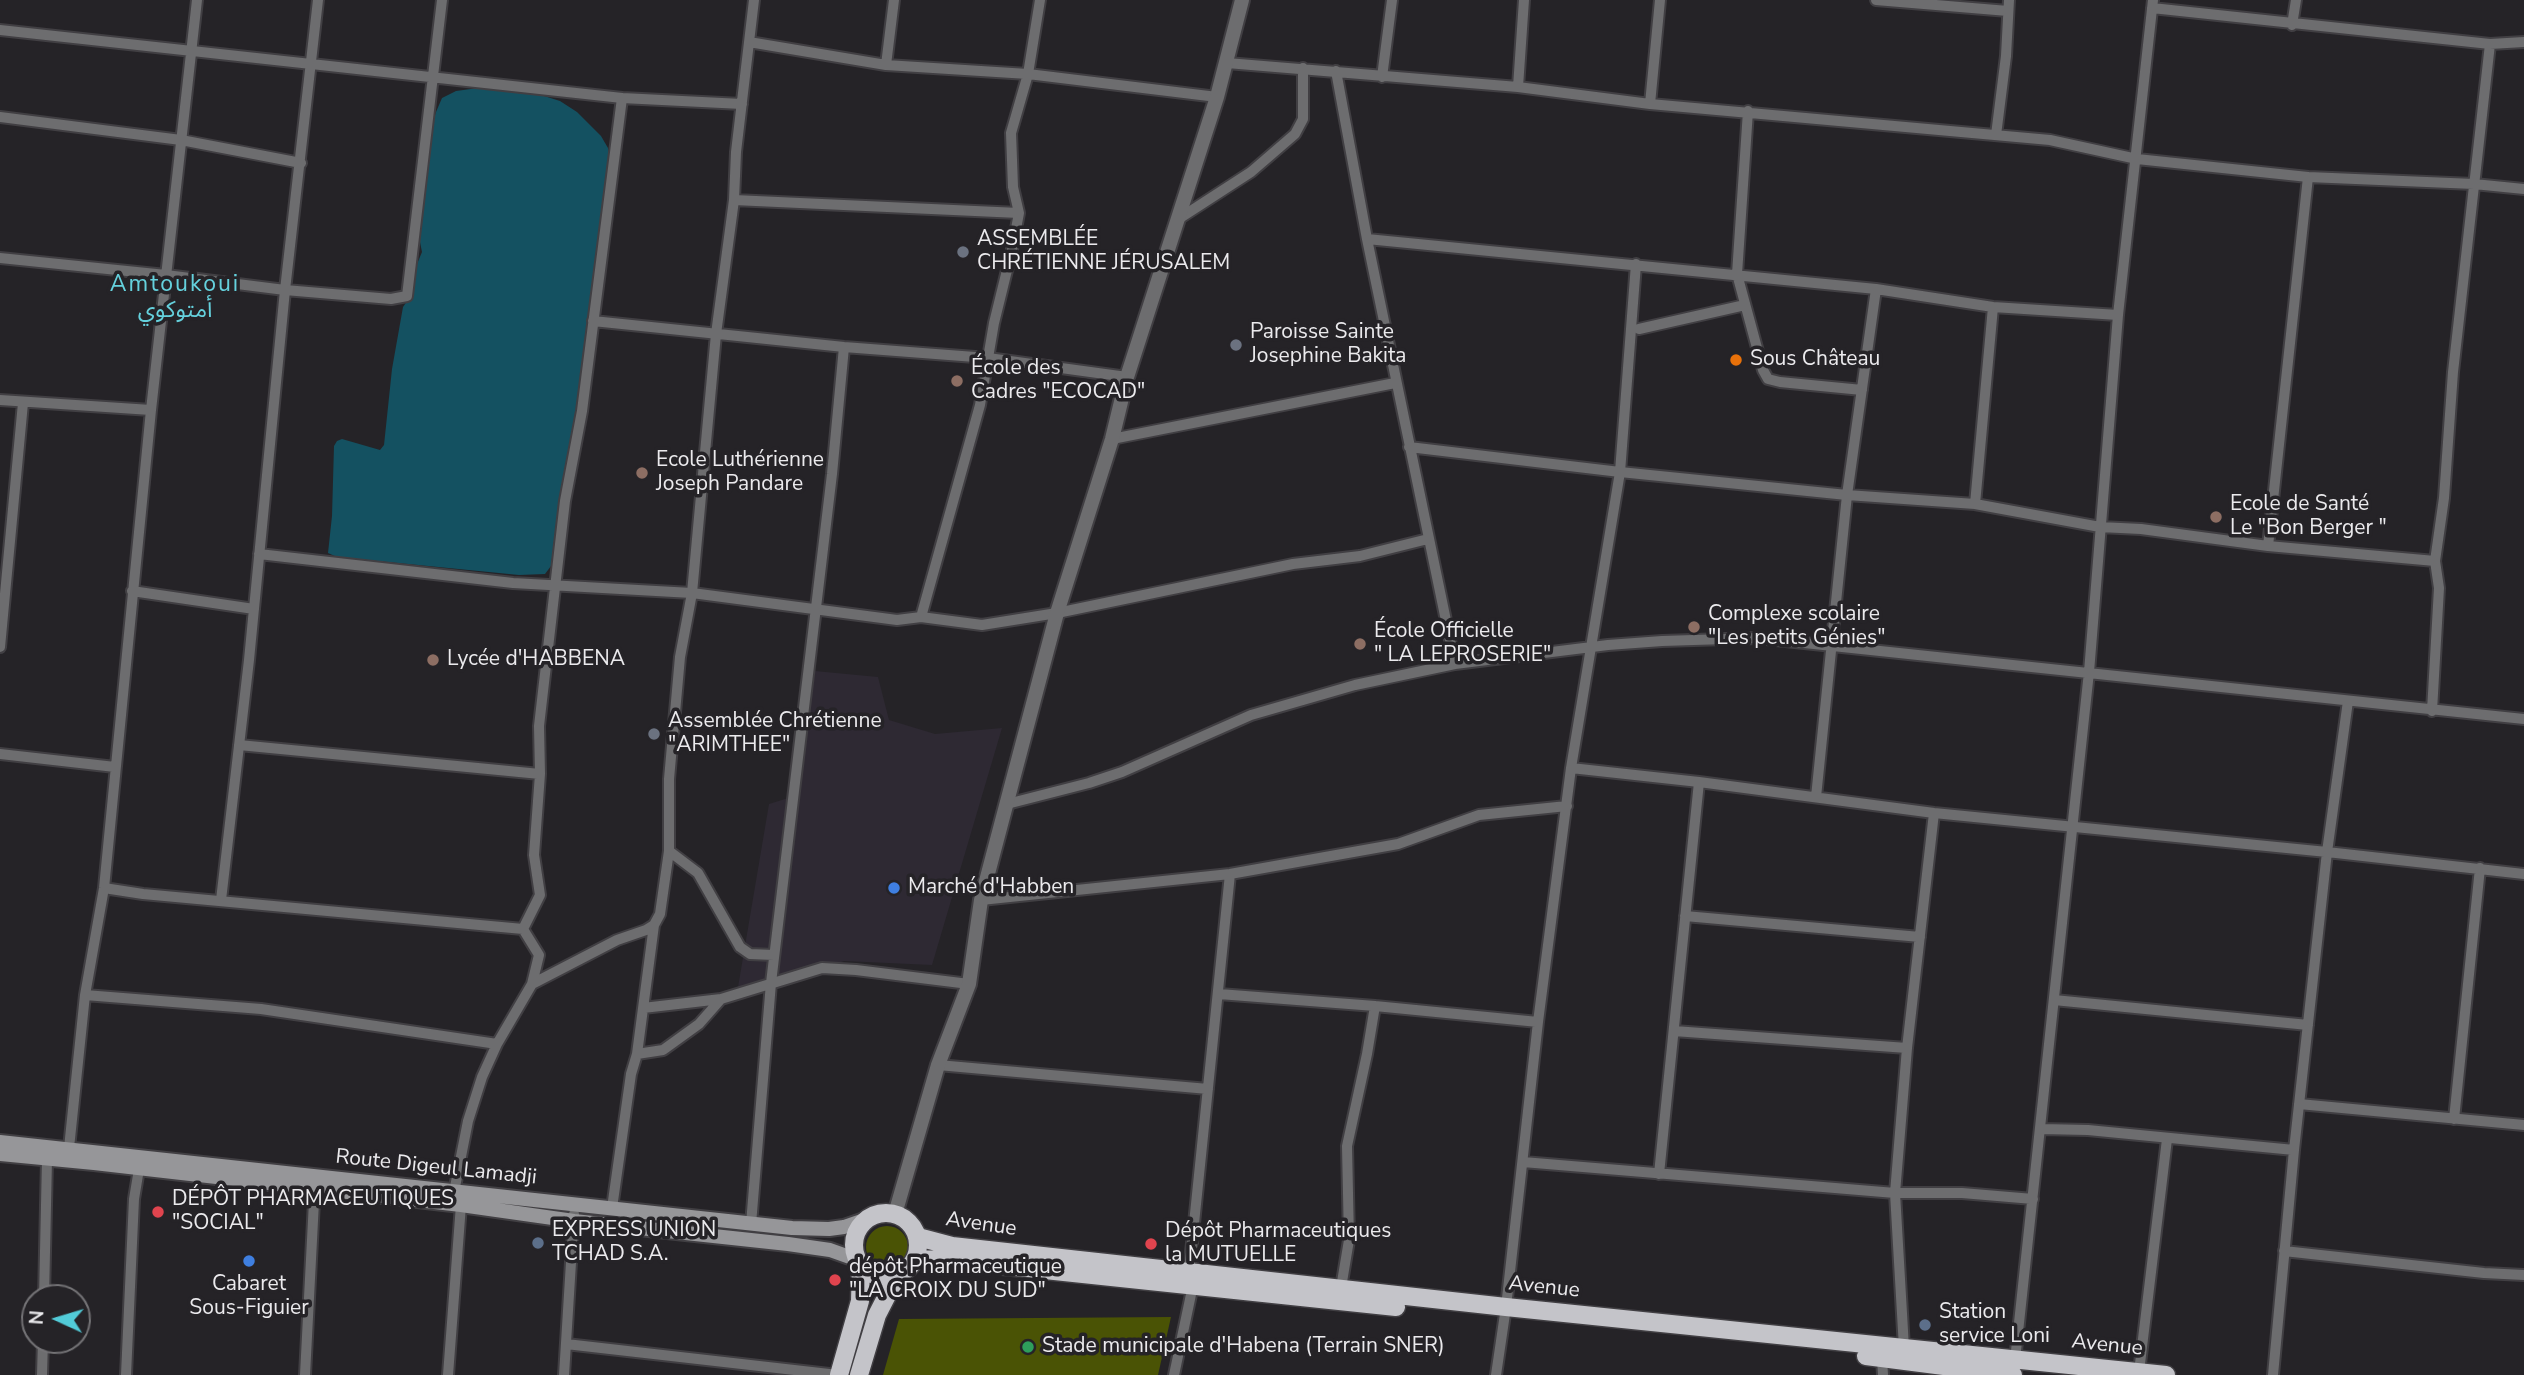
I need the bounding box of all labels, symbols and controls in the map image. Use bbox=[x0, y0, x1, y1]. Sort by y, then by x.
place label: ASSEMBLÉE CHRÉTIENNE JÉRUSALEM bbox=[977, 227, 1230, 277]
marker: ASSEMBLÉE CHRÉTIENNE JÉRUSALEM bbox=[955, 244, 971, 260]
district label: Amtoukoui أمتوكوي bbox=[111, 271, 239, 325]
place label: Paroisse Sainte Josephine Bakita bbox=[1250, 320, 1406, 370]
marker: Paroisse Sainte Josephine Bakita bbox=[1228, 337, 1244, 353]
place label: Sous Château bbox=[1750, 347, 1880, 373]
marker: Sous Château bbox=[1728, 352, 1744, 368]
place label: École des Cadres "ECOCAD" bbox=[971, 356, 1145, 406]
marker: École des Cadres "ECOCAD" bbox=[949, 373, 965, 389]
place label: Ecole Luthérienne Joseph Pandare bbox=[656, 448, 824, 498]
marker: Ecole Luthérienne Joseph Pandare bbox=[634, 465, 650, 481]
place label: Ecole de Santé Le "Bon Berger " bbox=[2230, 492, 2387, 542]
marker: Ecole de Santé Le "Bon Berger " bbox=[2208, 509, 2224, 525]
place label: Complexe scolaire "Les petits Génies" bbox=[1708, 602, 1885, 652]
place label: École Officielle " LA LEPROSERIE" bbox=[1374, 619, 1551, 669]
marker: Complexe scolaire "Les petits Génies" bbox=[1686, 619, 1702, 635]
marker: École Officielle " LA LEPROSERIE" bbox=[1352, 636, 1368, 652]
place label: Lycée d'HABBENA bbox=[447, 647, 625, 673]
marker: Lycée d'HABBENA bbox=[425, 652, 441, 668]
place label: Assemblée Chrétienne "ARIMTHEE" bbox=[668, 709, 882, 759]
marker: Assemblée Chrétienne "ARIMTHEE" bbox=[646, 726, 662, 742]
place label: Marché d'Habben bbox=[908, 875, 1074, 901]
marker: Marché d'Habben bbox=[886, 880, 902, 896]
street label: Route Digeul Lamadji bbox=[334, 1145, 538, 1191]
place label: DÉPÔT PHARMACEUTIQUES "SOCIAL" bbox=[172, 1187, 454, 1237]
marker: DÉPÔT PHARMACEUTIQUES "SOCIAL" bbox=[150, 1204, 166, 1220]
street label: Avenue bbox=[944, 1208, 1018, 1242]
place label: EXPRESS UNION TCHAD S.A. bbox=[552, 1218, 716, 1268]
place label: Dépôt Pharmaceutiques la MUTUELLE bbox=[1165, 1219, 1391, 1269]
marker: EXPRESS UNION TCHAD S.A. bbox=[530, 1235, 546, 1251]
marker: Dépôt Pharmaceutiques la MUTUELLE bbox=[1143, 1236, 1159, 1252]
marker: Cabaret Sous-Figuier bbox=[241, 1253, 257, 1269]
place label: dépôt Pharmaceutique "LA CROIX DU SUD" bbox=[849, 1255, 1062, 1305]
place label: Cabaret Sous-Figuier bbox=[189, 1272, 309, 1322]
marker: dépôt Pharmaceutique "LA CROIX DU SUD" bbox=[827, 1272, 843, 1288]
street label: Avenue bbox=[1507, 1272, 1581, 1304]
north arrow bbox=[21, 1284, 91, 1354]
place label: Station service Loni bbox=[1939, 1300, 2050, 1350]
text: N bbox=[24, 1310, 51, 1326]
marker: Station service Loni bbox=[1917, 1317, 1933, 1333]
street label: Avenue bbox=[2070, 1330, 2144, 1362]
place label: Stade municipale d'Habena (Terrain SNER) bbox=[1042, 1334, 1445, 1360]
marker: Stade municipale d'Habena (Terrain SNER) bbox=[1020, 1339, 1036, 1355]

